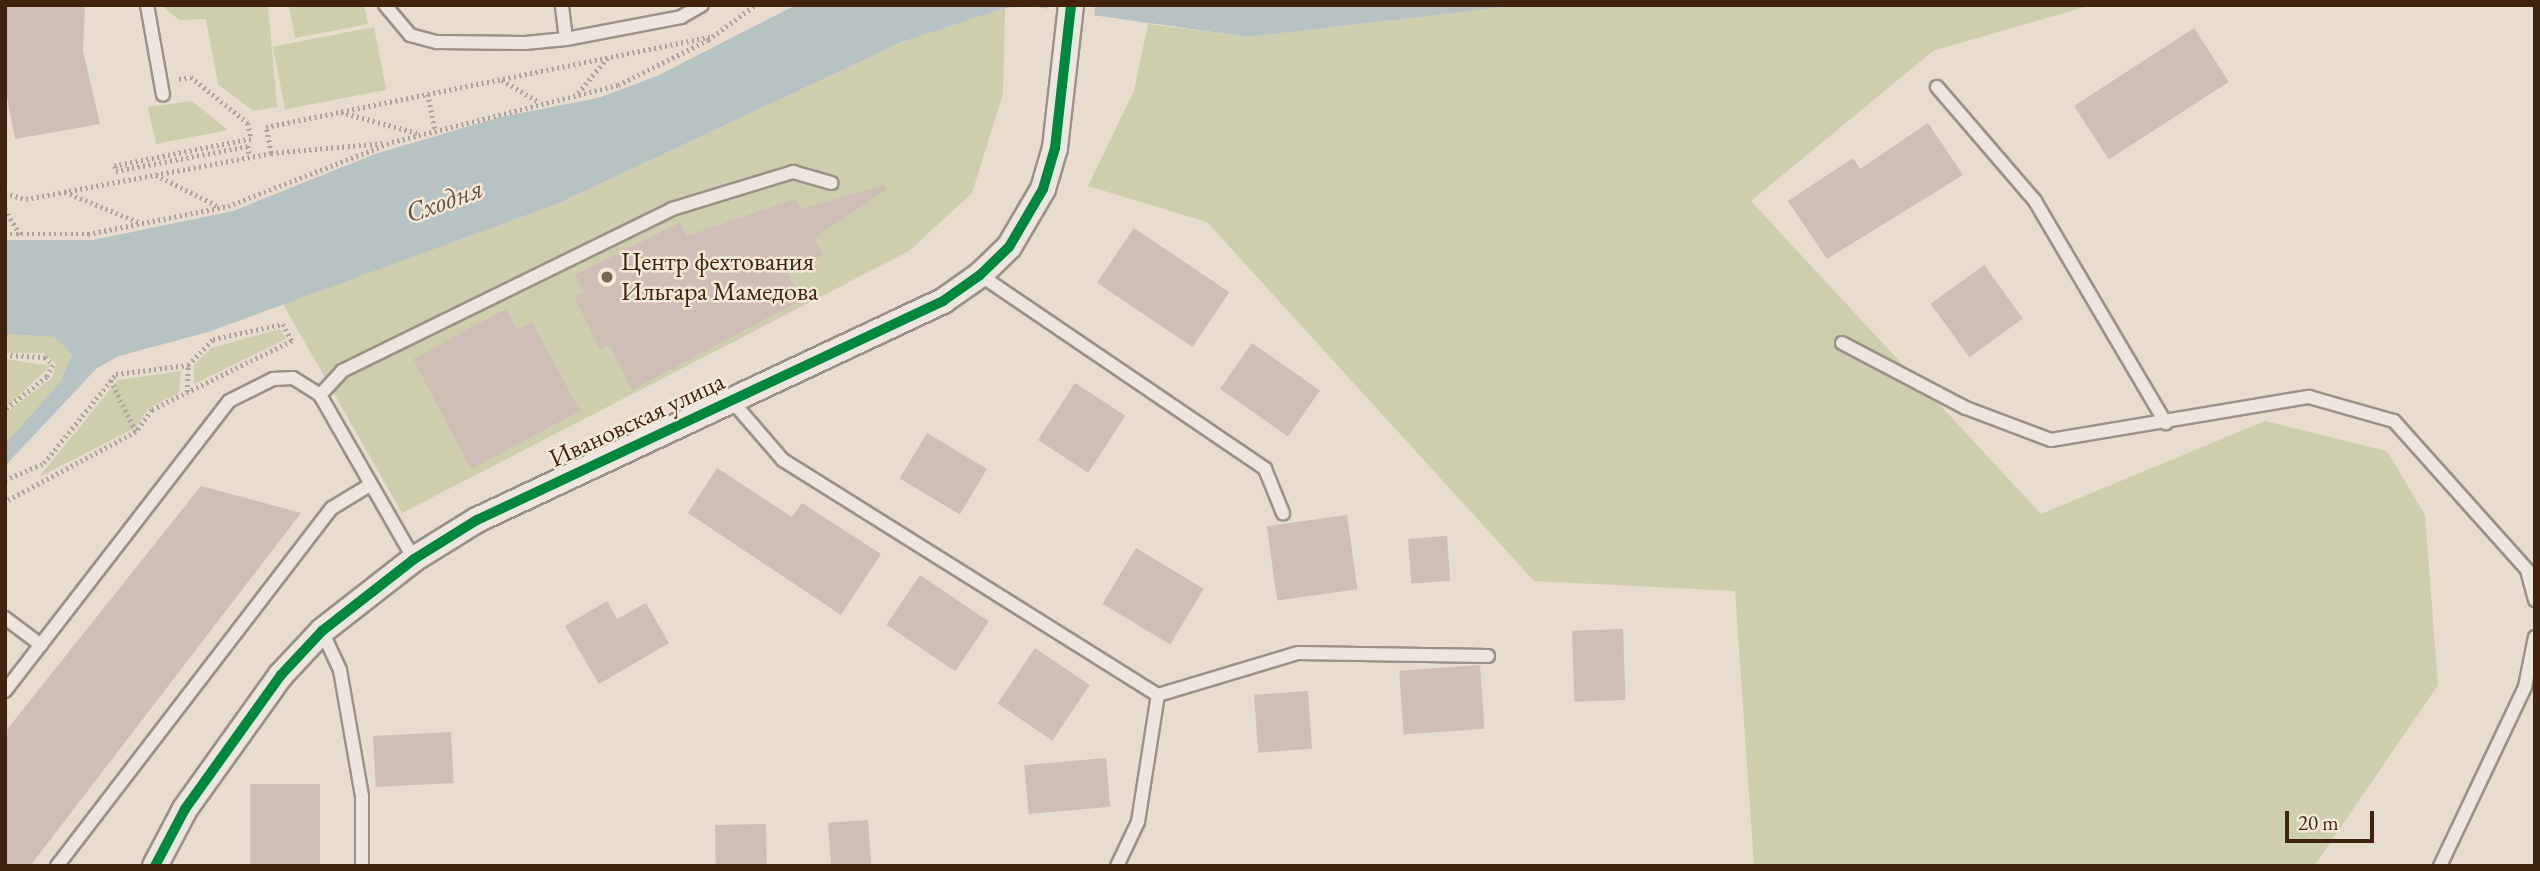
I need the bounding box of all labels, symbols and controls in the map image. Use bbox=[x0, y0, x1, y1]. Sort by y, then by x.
water label: Сходня bbox=[401, 171, 487, 229]
place label: Центр фехтования Ильгара Мамедова bbox=[621, 246, 818, 308]
marker: Центр фехтования Ильгара Мамедова bbox=[599, 269, 615, 285]
street label: Ивановская улица bbox=[544, 366, 730, 474]
scale bar bbox=[2288, 798, 2377, 842]
text: 20 m bbox=[2298, 809, 2339, 836]

